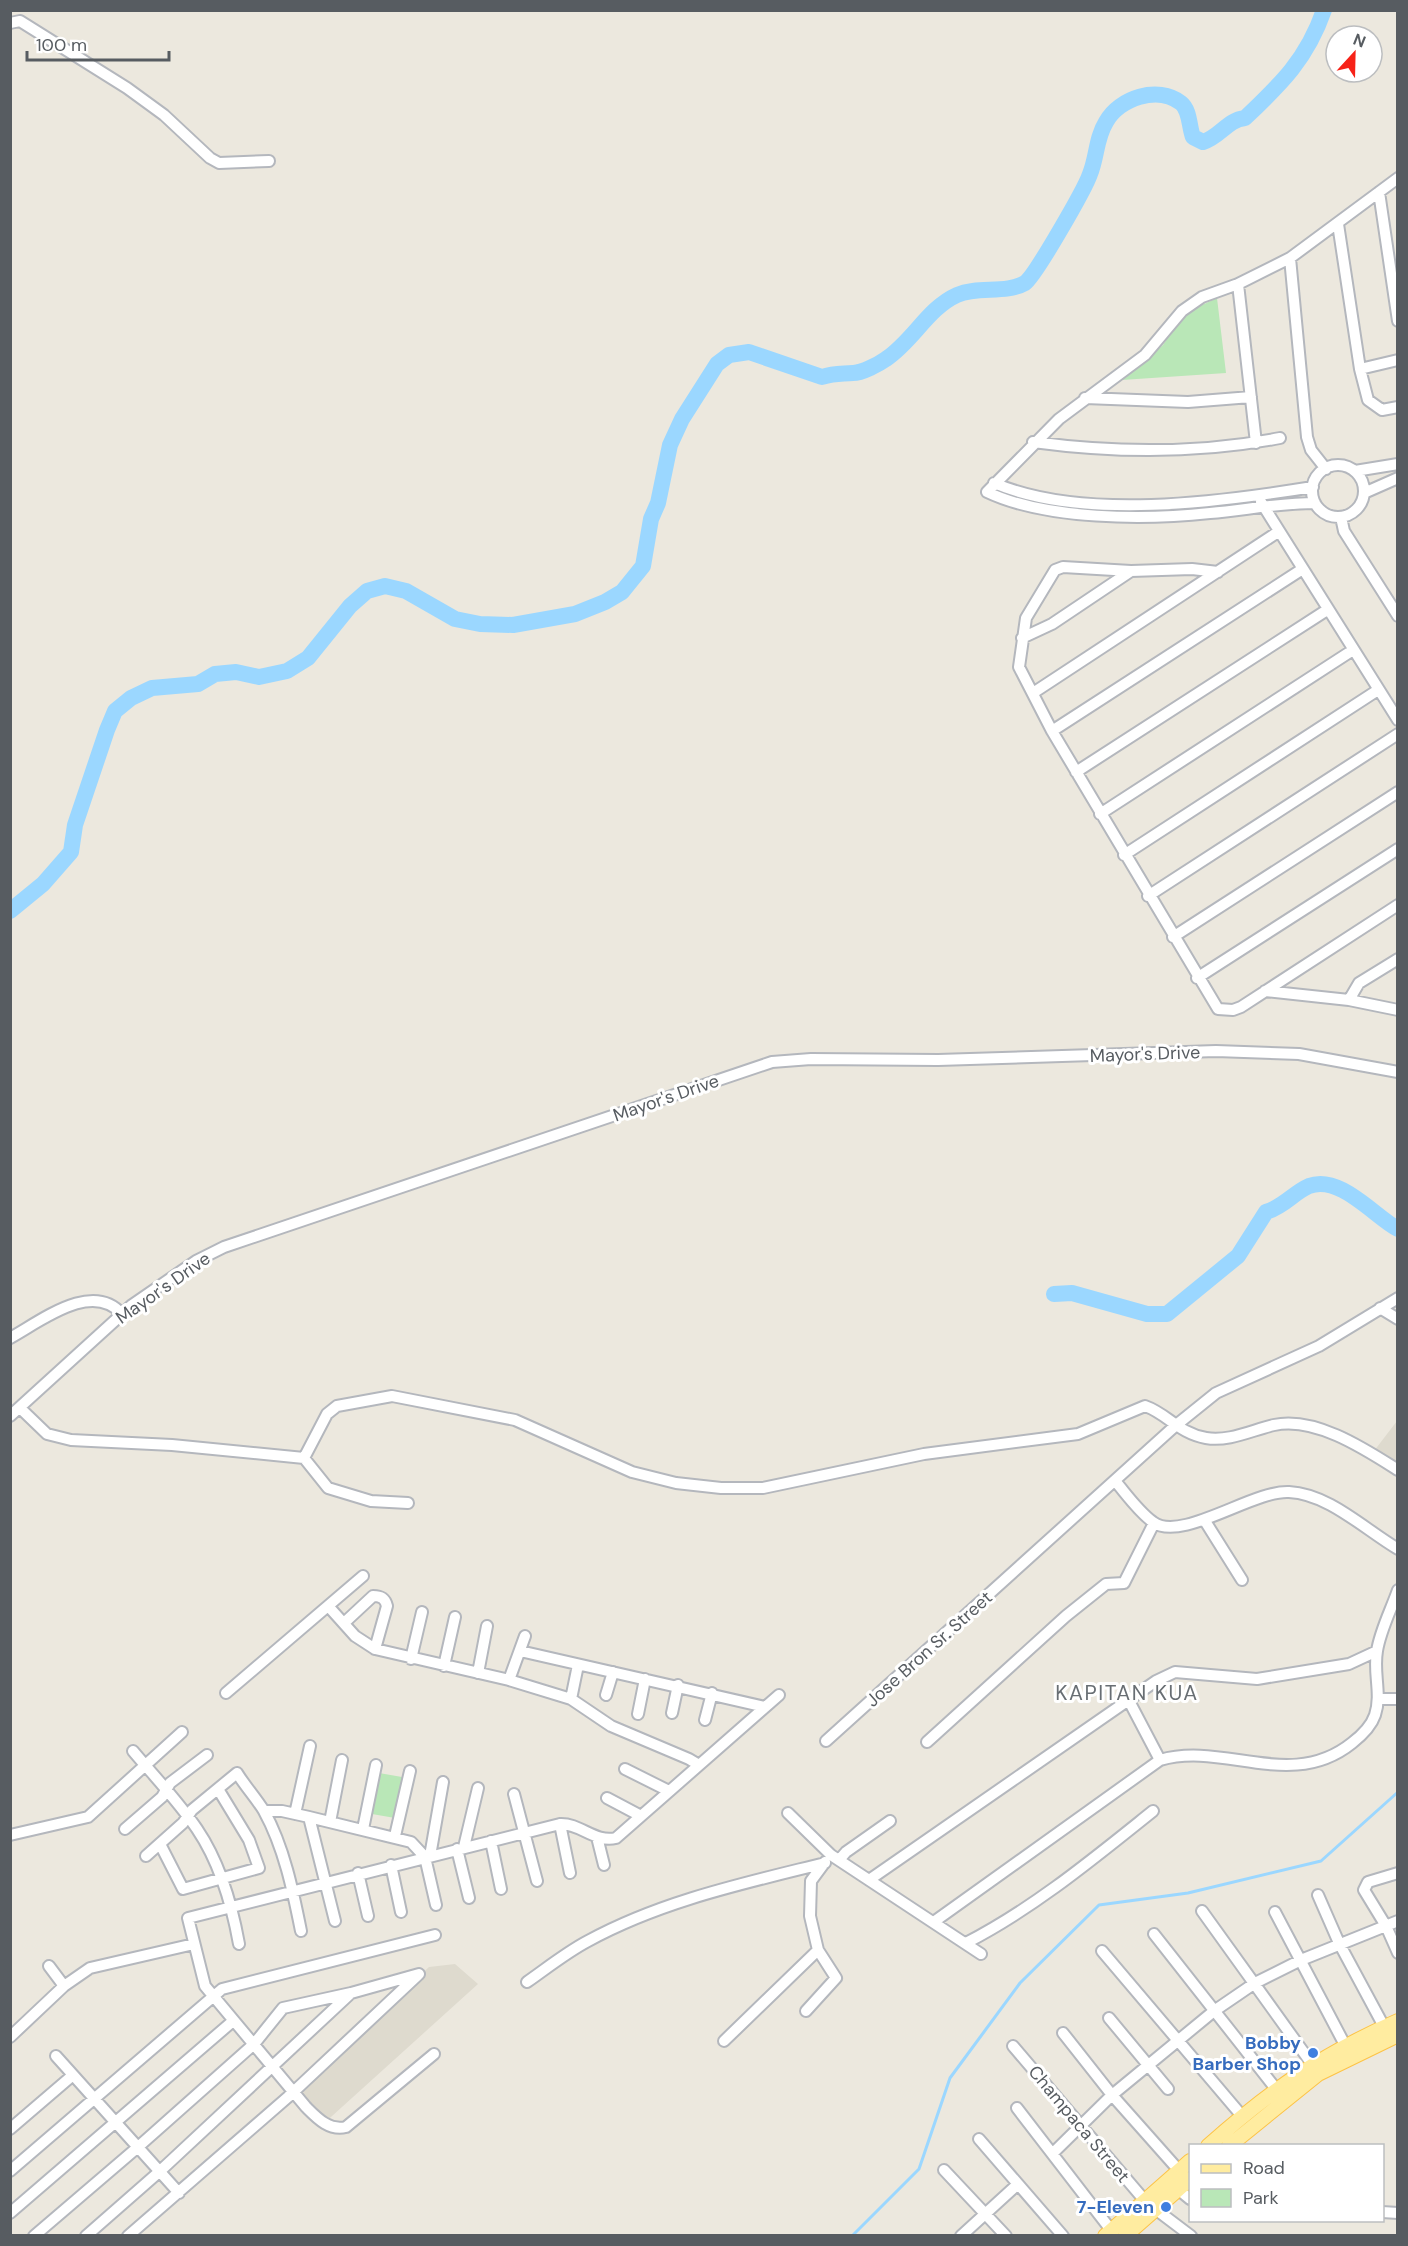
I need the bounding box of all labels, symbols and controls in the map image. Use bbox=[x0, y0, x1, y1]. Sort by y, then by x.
scale bar bbox=[27, 24, 170, 62]
north arrow bbox=[1324, 24, 1384, 84]
text: N bbox=[1350, 29, 1369, 52]
text: 100 m bbox=[36, 33, 87, 57]
street label: Mayor's Drive bbox=[1089, 1040, 1201, 1068]
street label: Mayor's Drive bbox=[610, 1069, 722, 1127]
street label: Mayor's Drive bbox=[111, 1246, 215, 1330]
street label: Jose Bron Sr. Street bbox=[861, 1586, 997, 1712]
district label: KAPITAN KUA bbox=[1055, 1679, 1199, 1707]
place label: Bobby Barber Shop bbox=[1193, 2031, 1301, 2076]
marker: Bobby Barber Shop bbox=[1306, 2046, 1320, 2060]
street label: Champaca Street bbox=[1023, 2060, 1135, 2188]
legend bbox=[1189, 2144, 1384, 2222]
text: Road bbox=[1243, 2156, 1285, 2180]
text: Park bbox=[1243, 2186, 1279, 2210]
place label: 7-Eleven bbox=[1077, 2195, 1154, 2219]
marker: 7-Eleven bbox=[1159, 2200, 1173, 2214]

